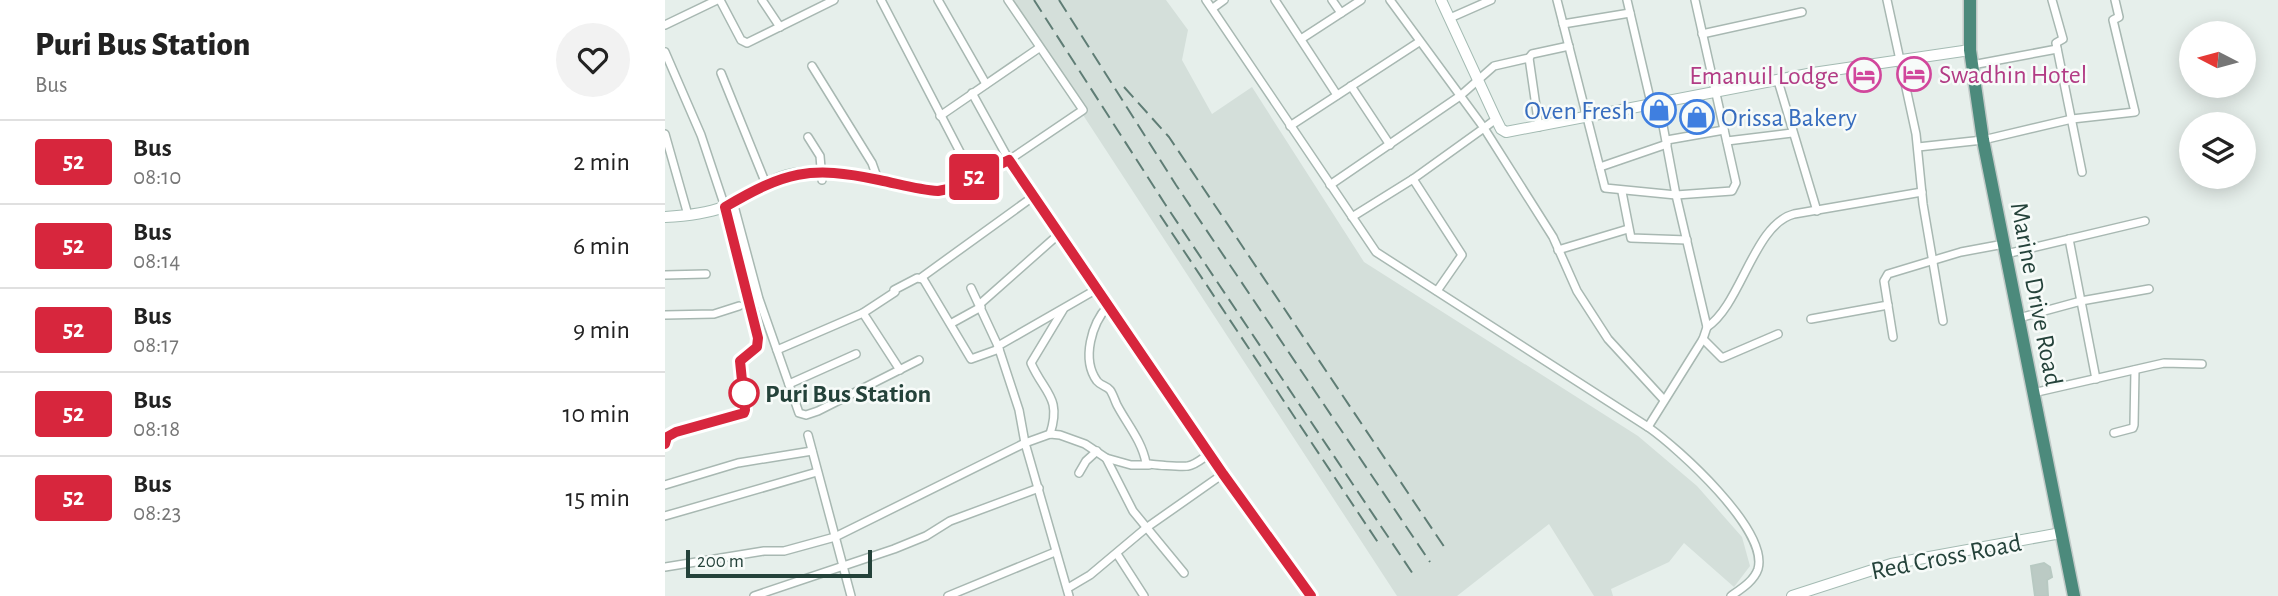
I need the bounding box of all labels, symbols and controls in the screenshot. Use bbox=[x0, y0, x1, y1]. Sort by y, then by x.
north arrow bbox=[2179, 21, 2256, 98]
map controls bbox=[2179, 21, 2256, 189]
button: heart bbox=[556, 23, 630, 97]
text: Puri Bus Station bbox=[35, 29, 250, 62]
hotel icon: Swadhin Hotel bbox=[1895, 55, 1933, 93]
hotel icon: Emanuil Lodge bbox=[1845, 56, 1883, 94]
place label: Swadhin Hotel bbox=[1939, 62, 2087, 88]
place label: Emanuil Lodge bbox=[1689, 63, 1839, 89]
text: Bus bbox=[35, 74, 68, 97]
shop icon: Oven Fresh bbox=[1640, 91, 1678, 129]
place label: Oven Fresh bbox=[1524, 98, 1635, 124]
shop icon: Orissa Bakery bbox=[1678, 98, 1716, 136]
place label: Orissa Bakery bbox=[1721, 105, 1857, 131]
button: layers bbox=[2179, 112, 2256, 189]
text: Bus bbox=[133, 135, 172, 161]
text: 2 min bbox=[573, 149, 630, 175]
text: 52 bbox=[63, 150, 84, 174]
line badge: 52 bbox=[943, 154, 1005, 200]
text: 52 bbox=[963, 165, 985, 189]
text: 08:10 bbox=[133, 166, 181, 189]
street label: Marine Drive Road bbox=[2005, 200, 2067, 388]
text: Bus bbox=[133, 219, 172, 245]
text: 6 min bbox=[573, 233, 630, 259]
text: 52 bbox=[63, 234, 84, 258]
text: 08:14 bbox=[133, 250, 180, 273]
text: Bus bbox=[133, 303, 172, 329]
text: 9 min bbox=[573, 317, 630, 343]
text: 52 bbox=[63, 318, 84, 342]
text: 08:17 bbox=[133, 334, 179, 357]
marker: Puri Bus Station bbox=[729, 378, 759, 408]
place label: Puri Bus Station bbox=[765, 381, 931, 407]
text: Bus bbox=[133, 387, 172, 413]
text: 10 min bbox=[563, 401, 630, 427]
text: 52 bbox=[63, 402, 84, 426]
text: 08:18 bbox=[133, 418, 180, 441]
text: Bus bbox=[133, 471, 172, 497]
text: 15 min bbox=[565, 485, 630, 511]
text: 52 bbox=[63, 486, 84, 510]
text: 08:23 bbox=[133, 502, 181, 525]
street label: Red Cross Road bbox=[1869, 530, 2024, 584]
scale bar bbox=[686, 547, 871, 579]
text: 200 m bbox=[697, 552, 744, 571]

